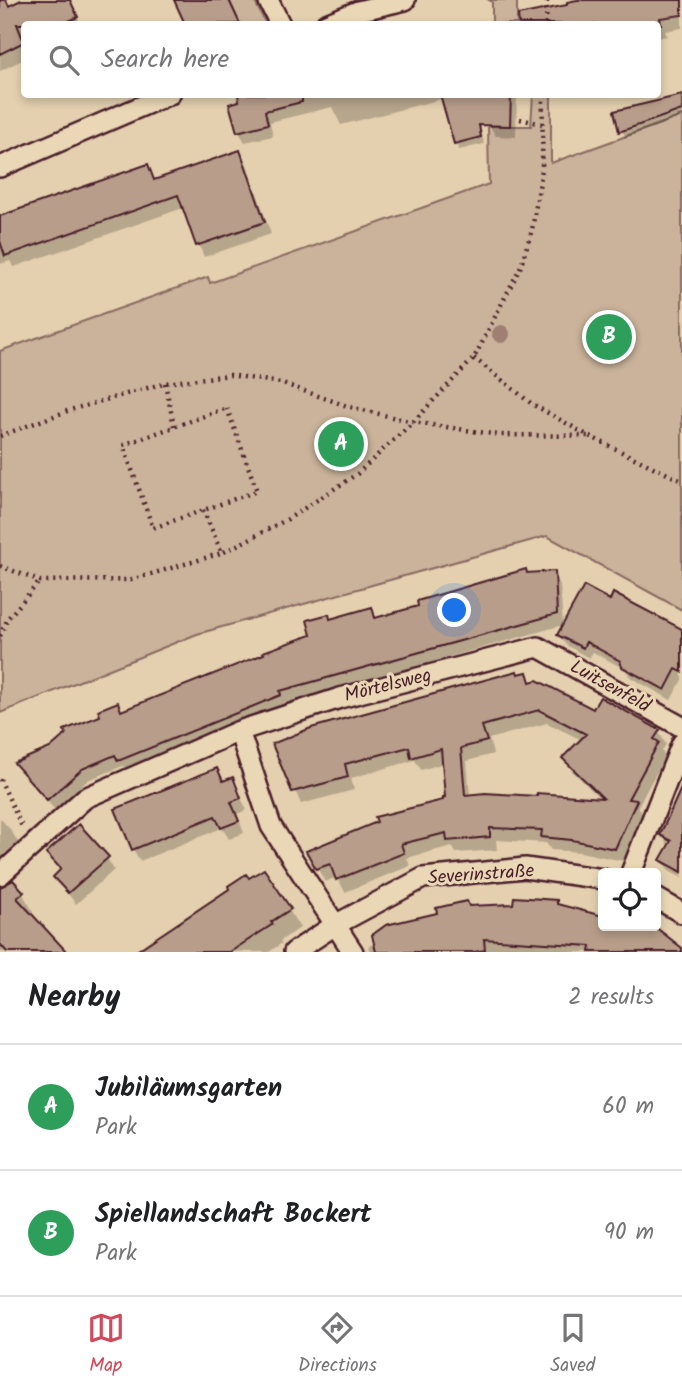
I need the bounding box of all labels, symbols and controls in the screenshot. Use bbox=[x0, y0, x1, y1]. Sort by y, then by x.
search box bbox=[21, 21, 661, 98]
text: Search here bbox=[101, 39, 229, 81]
icon: search bbox=[45, 41, 83, 79]
pin: B bbox=[586, 311, 632, 363]
pin: A bbox=[318, 418, 364, 470]
your location bbox=[437, 593, 471, 627]
street label: Luitsenfeld bbox=[564, 653, 656, 722]
street label: Mörtelsweg bbox=[341, 661, 435, 711]
street label: Severinstraße bbox=[427, 856, 536, 894]
map controls bbox=[598, 868, 661, 931]
button: locate bbox=[598, 868, 661, 931]
text: Nearby bbox=[28, 974, 120, 1022]
text: 2 results bbox=[568, 980, 654, 1016]
text: Jubiläumsgarten bbox=[95, 1068, 282, 1110]
text: A bbox=[44, 1089, 58, 1125]
text: 60 m bbox=[602, 1089, 654, 1125]
text: Park bbox=[95, 1110, 137, 1146]
text: Spiellandschaft Bockert bbox=[95, 1194, 372, 1236]
text: B bbox=[44, 1215, 58, 1251]
text: 90 m bbox=[604, 1215, 654, 1251]
text: Park bbox=[95, 1236, 137, 1272]
tab: Map bbox=[87, 1309, 125, 1381]
tab: Directions bbox=[298, 1309, 377, 1381]
tab: Saved bbox=[550, 1309, 595, 1381]

